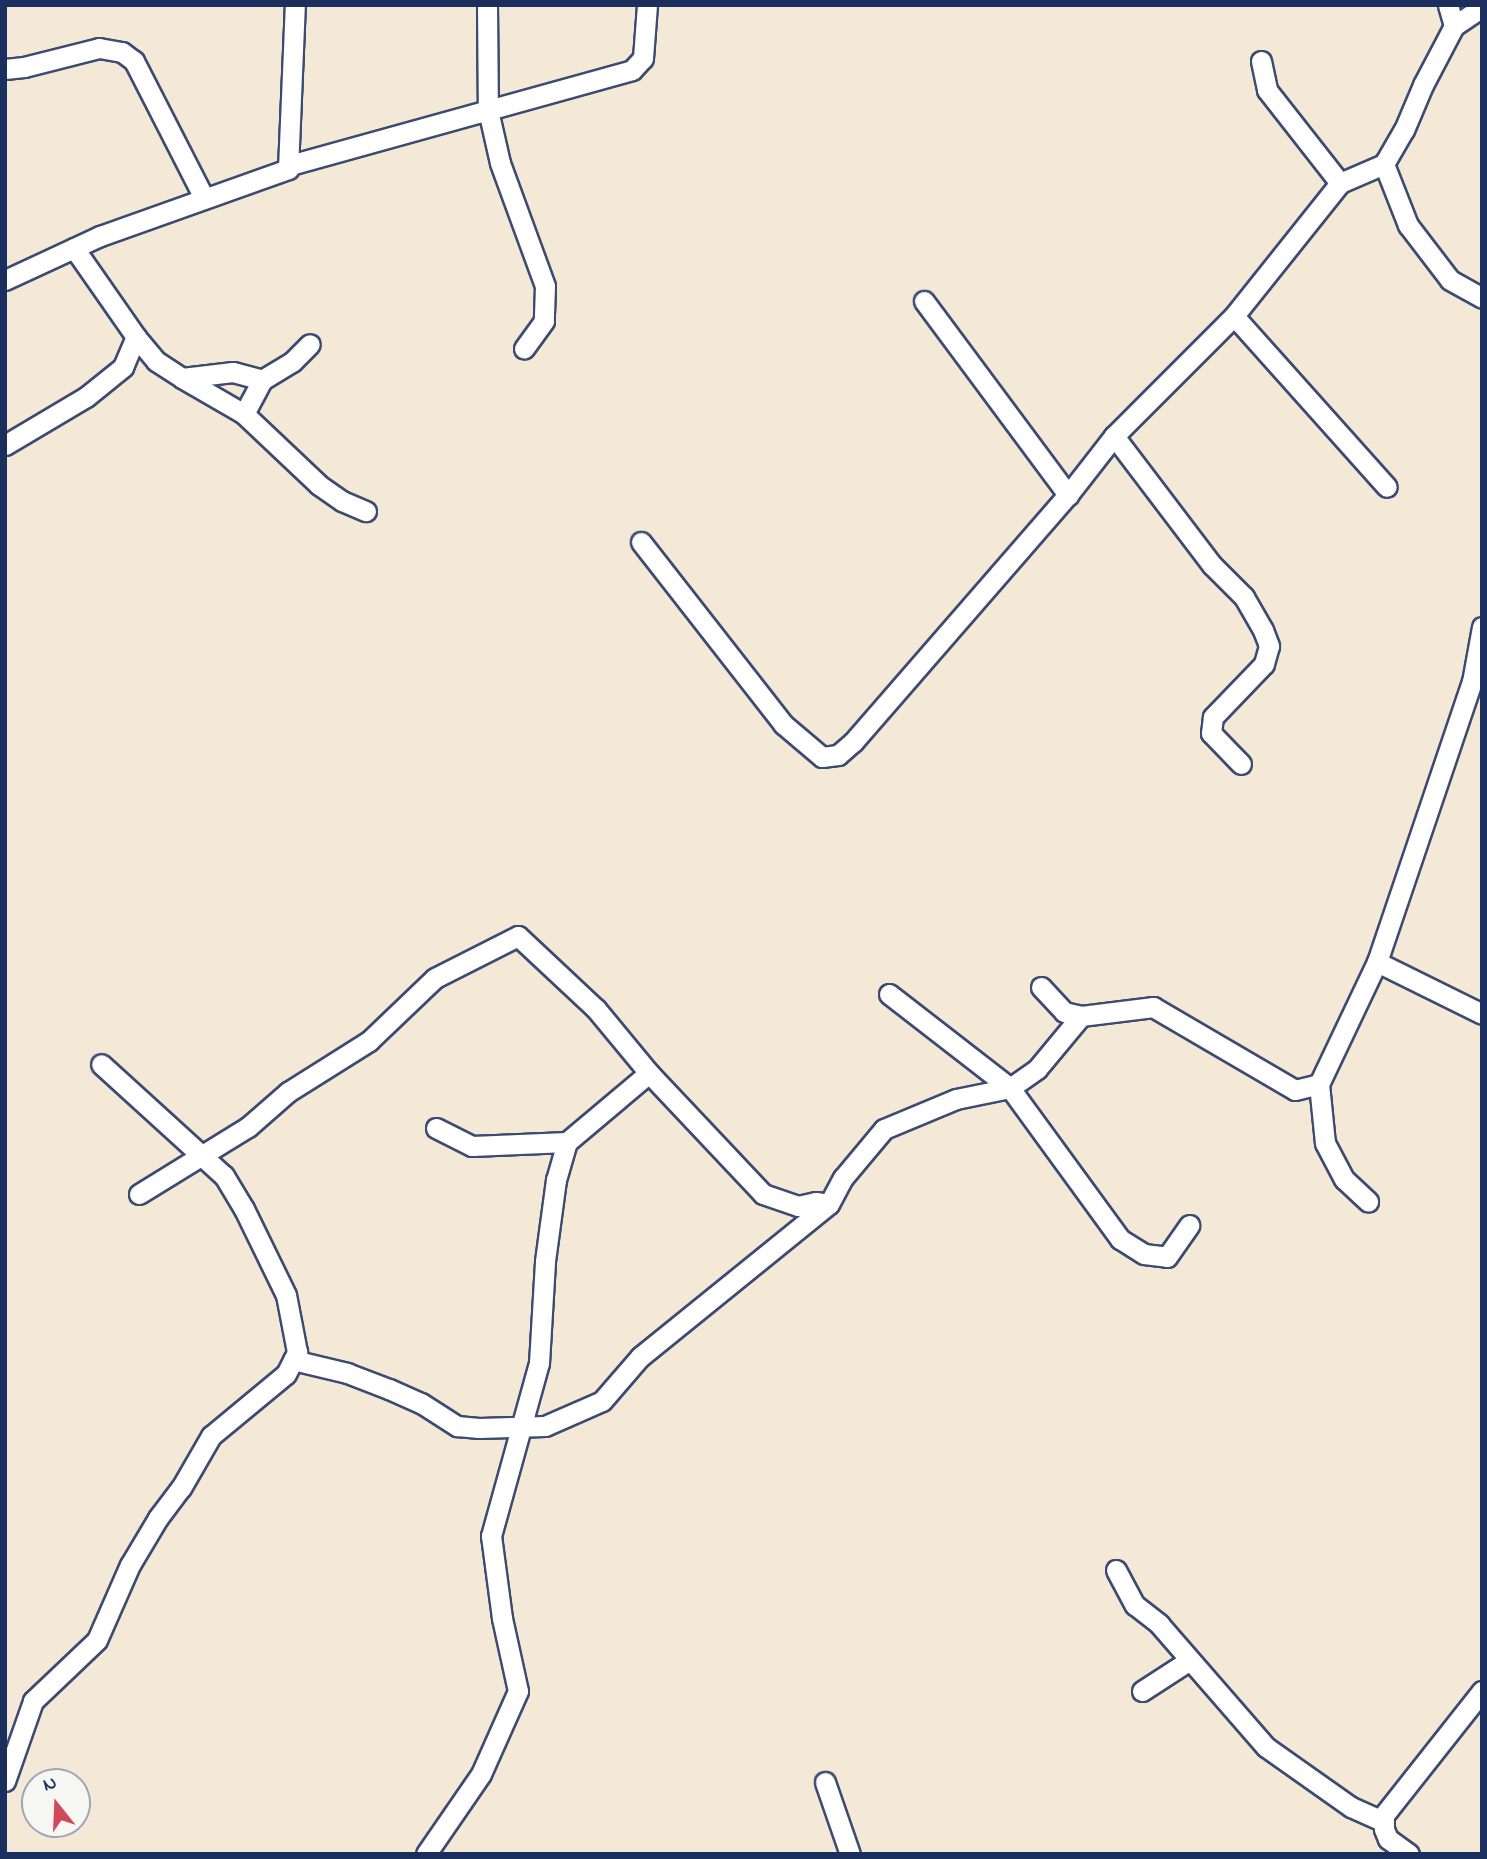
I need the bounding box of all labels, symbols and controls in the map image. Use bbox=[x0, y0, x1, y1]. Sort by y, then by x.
north arrow bbox=[21, 1768, 91, 1838]
text: N bbox=[40, 1770, 60, 1799]

